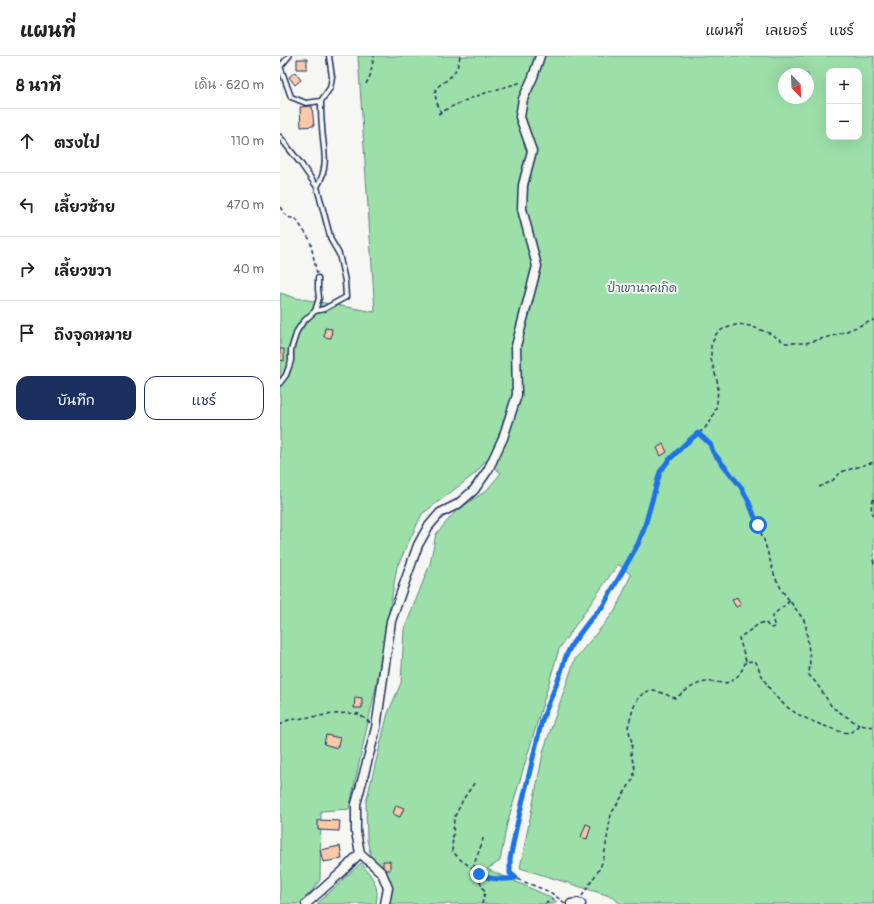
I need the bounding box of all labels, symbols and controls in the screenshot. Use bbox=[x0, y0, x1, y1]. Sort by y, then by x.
text: แผนที่ bbox=[20, 19, 76, 43]
text: แผนที่ bbox=[705, 22, 743, 39]
text: เลเยอร์ bbox=[765, 22, 807, 39]
text: แชร์ bbox=[829, 22, 854, 39]
north arrow bbox=[778, 68, 814, 104]
map controls bbox=[826, 68, 862, 140]
button: + bbox=[826, 68, 862, 104]
text: 8 นาที bbox=[16, 75, 61, 96]
text: เดิน · 620 m bbox=[194, 77, 264, 93]
button: − bbox=[826, 104, 862, 140]
icon: ahead bbox=[16, 130, 38, 152]
text: 110 m bbox=[231, 133, 264, 149]
text: ตรงไป bbox=[54, 134, 100, 153]
icon: left bbox=[16, 194, 38, 216]
text: 470 m bbox=[226, 197, 264, 213]
text: เลี้ยวซ้าย bbox=[54, 198, 115, 217]
icon: right bbox=[16, 258, 38, 280]
text: 40 m bbox=[233, 261, 264, 277]
text: เลี้ยวขวา bbox=[54, 262, 112, 281]
park label: ป่าเขานาคเกิด bbox=[607, 280, 677, 296]
icon: arrive bbox=[16, 322, 38, 344]
text: ถึงจุดหมาย bbox=[54, 326, 132, 345]
button: บันทึก bbox=[16, 376, 136, 420]
button: แชร์ bbox=[144, 376, 264, 420]
route start bbox=[749, 516, 767, 534]
route end bbox=[470, 865, 488, 883]

